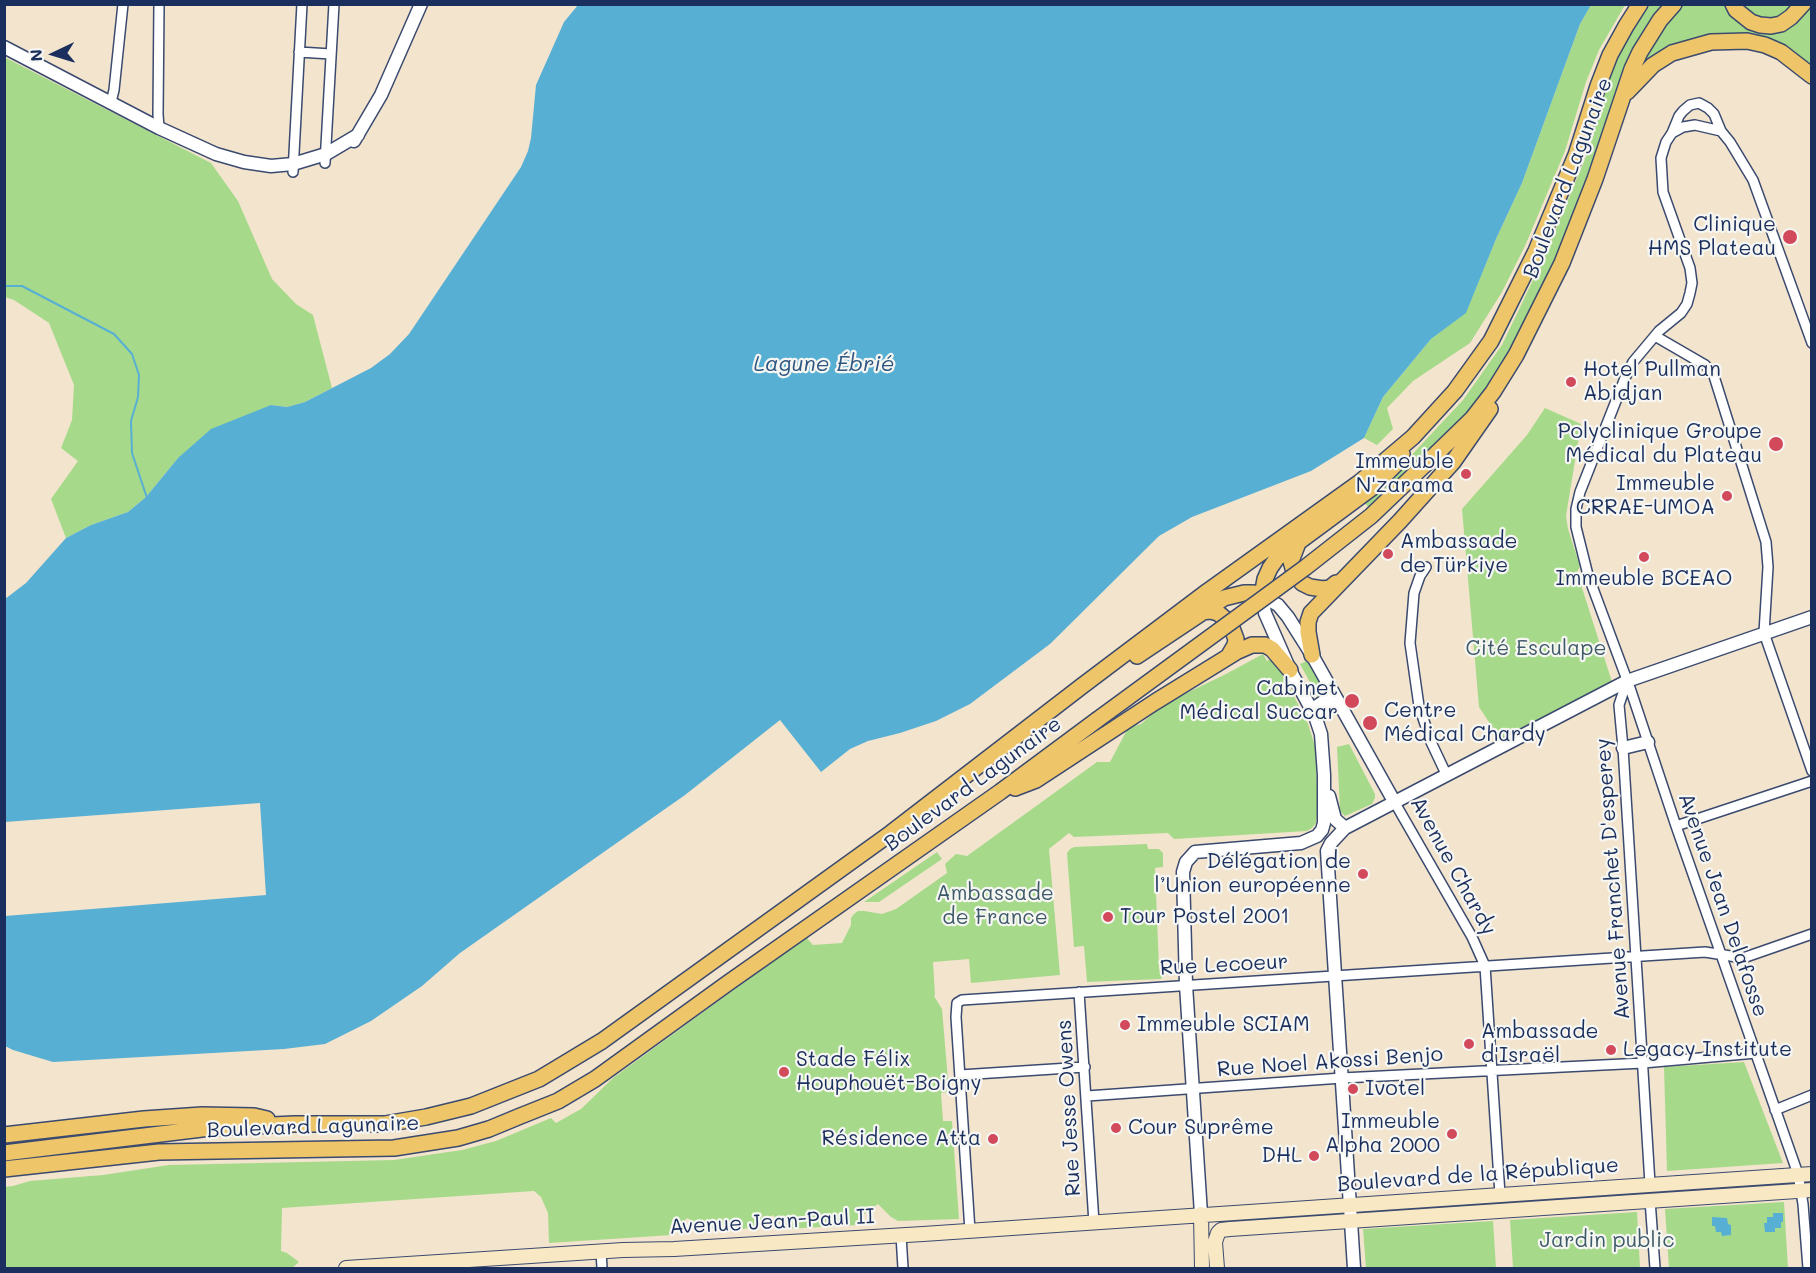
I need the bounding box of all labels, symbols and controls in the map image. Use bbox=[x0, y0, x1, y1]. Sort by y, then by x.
north arrow bbox=[24, 24, 84, 84]
text: N bbox=[25, 48, 46, 62]
street label: Boulevard Lagunaire bbox=[1518, 74, 1618, 282]
place label: Clinique HMS Plateau bbox=[1648, 212, 1776, 262]
marker: Clinique HMS Plateau bbox=[1781, 228, 1799, 246]
water label: Lagune Ébrié bbox=[754, 351, 894, 377]
place label: Hotel Pullman Abidjan bbox=[1583, 357, 1721, 407]
marker: Hotel Pullman Abidjan bbox=[1564, 375, 1578, 389]
place label: Polyclinique Groupe Médical du Plateau bbox=[1558, 419, 1762, 469]
marker: Polyclinique Groupe Médical du Plateau bbox=[1767, 435, 1785, 453]
place label: Immeuble N'zarama bbox=[1355, 449, 1454, 499]
marker: Immeuble N'zarama bbox=[1459, 467, 1473, 481]
place label: Immeuble CRRAE-UMOA bbox=[1576, 471, 1715, 521]
marker: Immeuble CRRAE-UMOA bbox=[1720, 489, 1734, 503]
place label: Ambassade de Türkiye bbox=[1400, 529, 1518, 579]
marker: Ambassade de Türkiye bbox=[1381, 547, 1395, 561]
marker: Immeuble BCEAO bbox=[1637, 550, 1651, 564]
place label: Immeuble BCEAO bbox=[1556, 566, 1732, 592]
park label: Cité Esculape bbox=[1466, 636, 1606, 662]
place label: Cabinet Médical Succar bbox=[1179, 676, 1338, 726]
marker: Cabinet Médical Succar bbox=[1343, 692, 1361, 710]
place label: Centre Médical Chardy bbox=[1384, 698, 1546, 748]
street label: Boulevard Lagunaire bbox=[880, 711, 1066, 857]
marker: Centre Médical Chardy bbox=[1361, 714, 1379, 732]
street label: Avenue Franchet D'esperey bbox=[1591, 737, 1635, 1021]
street label: Avenue Jean Delafosse bbox=[1673, 790, 1773, 1020]
street label: Avenue Chardy bbox=[1405, 792, 1501, 940]
place label: Délégation de l’Union européenne bbox=[1154, 849, 1351, 899]
marker: Délégation de l’Union européenne bbox=[1356, 867, 1370, 881]
park label: Ambassade de France bbox=[936, 881, 1054, 931]
place label: Tour Postel 2001 bbox=[1120, 904, 1290, 930]
marker: Tour Postel 2001 bbox=[1101, 910, 1115, 924]
street label: Rue Lecoeur bbox=[1159, 949, 1289, 981]
place label: Immeuble SCIAM bbox=[1137, 1012, 1310, 1038]
marker: Immeuble SCIAM bbox=[1118, 1018, 1132, 1032]
street label: Rue Jesse Owens bbox=[1052, 1019, 1086, 1197]
place label: Ambassade d'Israël bbox=[1481, 1019, 1599, 1069]
marker: Ambassade d'Israël bbox=[1462, 1037, 1476, 1051]
place label: Legacy Institute bbox=[1623, 1037, 1792, 1063]
street label: Rue Noel Akossi Benjo bbox=[1216, 1042, 1444, 1082]
marker: Legacy Institute bbox=[1604, 1043, 1618, 1057]
place label: Stade Félix Houphouët-Boigny bbox=[796, 1047, 981, 1097]
marker: Stade Félix Houphouët-Boigny bbox=[777, 1065, 791, 1079]
place label: Ivotel bbox=[1365, 1076, 1425, 1102]
marker: Ivotel bbox=[1346, 1082, 1360, 1096]
place label: Immeuble Alpha 2000 bbox=[1325, 1109, 1440, 1159]
street label: Boulevard Lagunaire bbox=[206, 1111, 420, 1143]
place label: Cour Suprême bbox=[1128, 1115, 1274, 1141]
marker: Cour Suprême bbox=[1109, 1121, 1123, 1135]
place label: Résidence Atta bbox=[821, 1126, 981, 1152]
marker: Immeuble Alpha 2000 bbox=[1445, 1127, 1459, 1141]
marker: Résidence Atta bbox=[986, 1132, 1000, 1146]
place label: DHL bbox=[1262, 1143, 1302, 1169]
marker: DHL bbox=[1307, 1149, 1321, 1163]
street label: Boulevard de la République bbox=[1336, 1153, 1620, 1197]
street label: Avenue Jean-Paul II bbox=[669, 1204, 875, 1240]
park label: Jardin public bbox=[1539, 1228, 1675, 1254]

